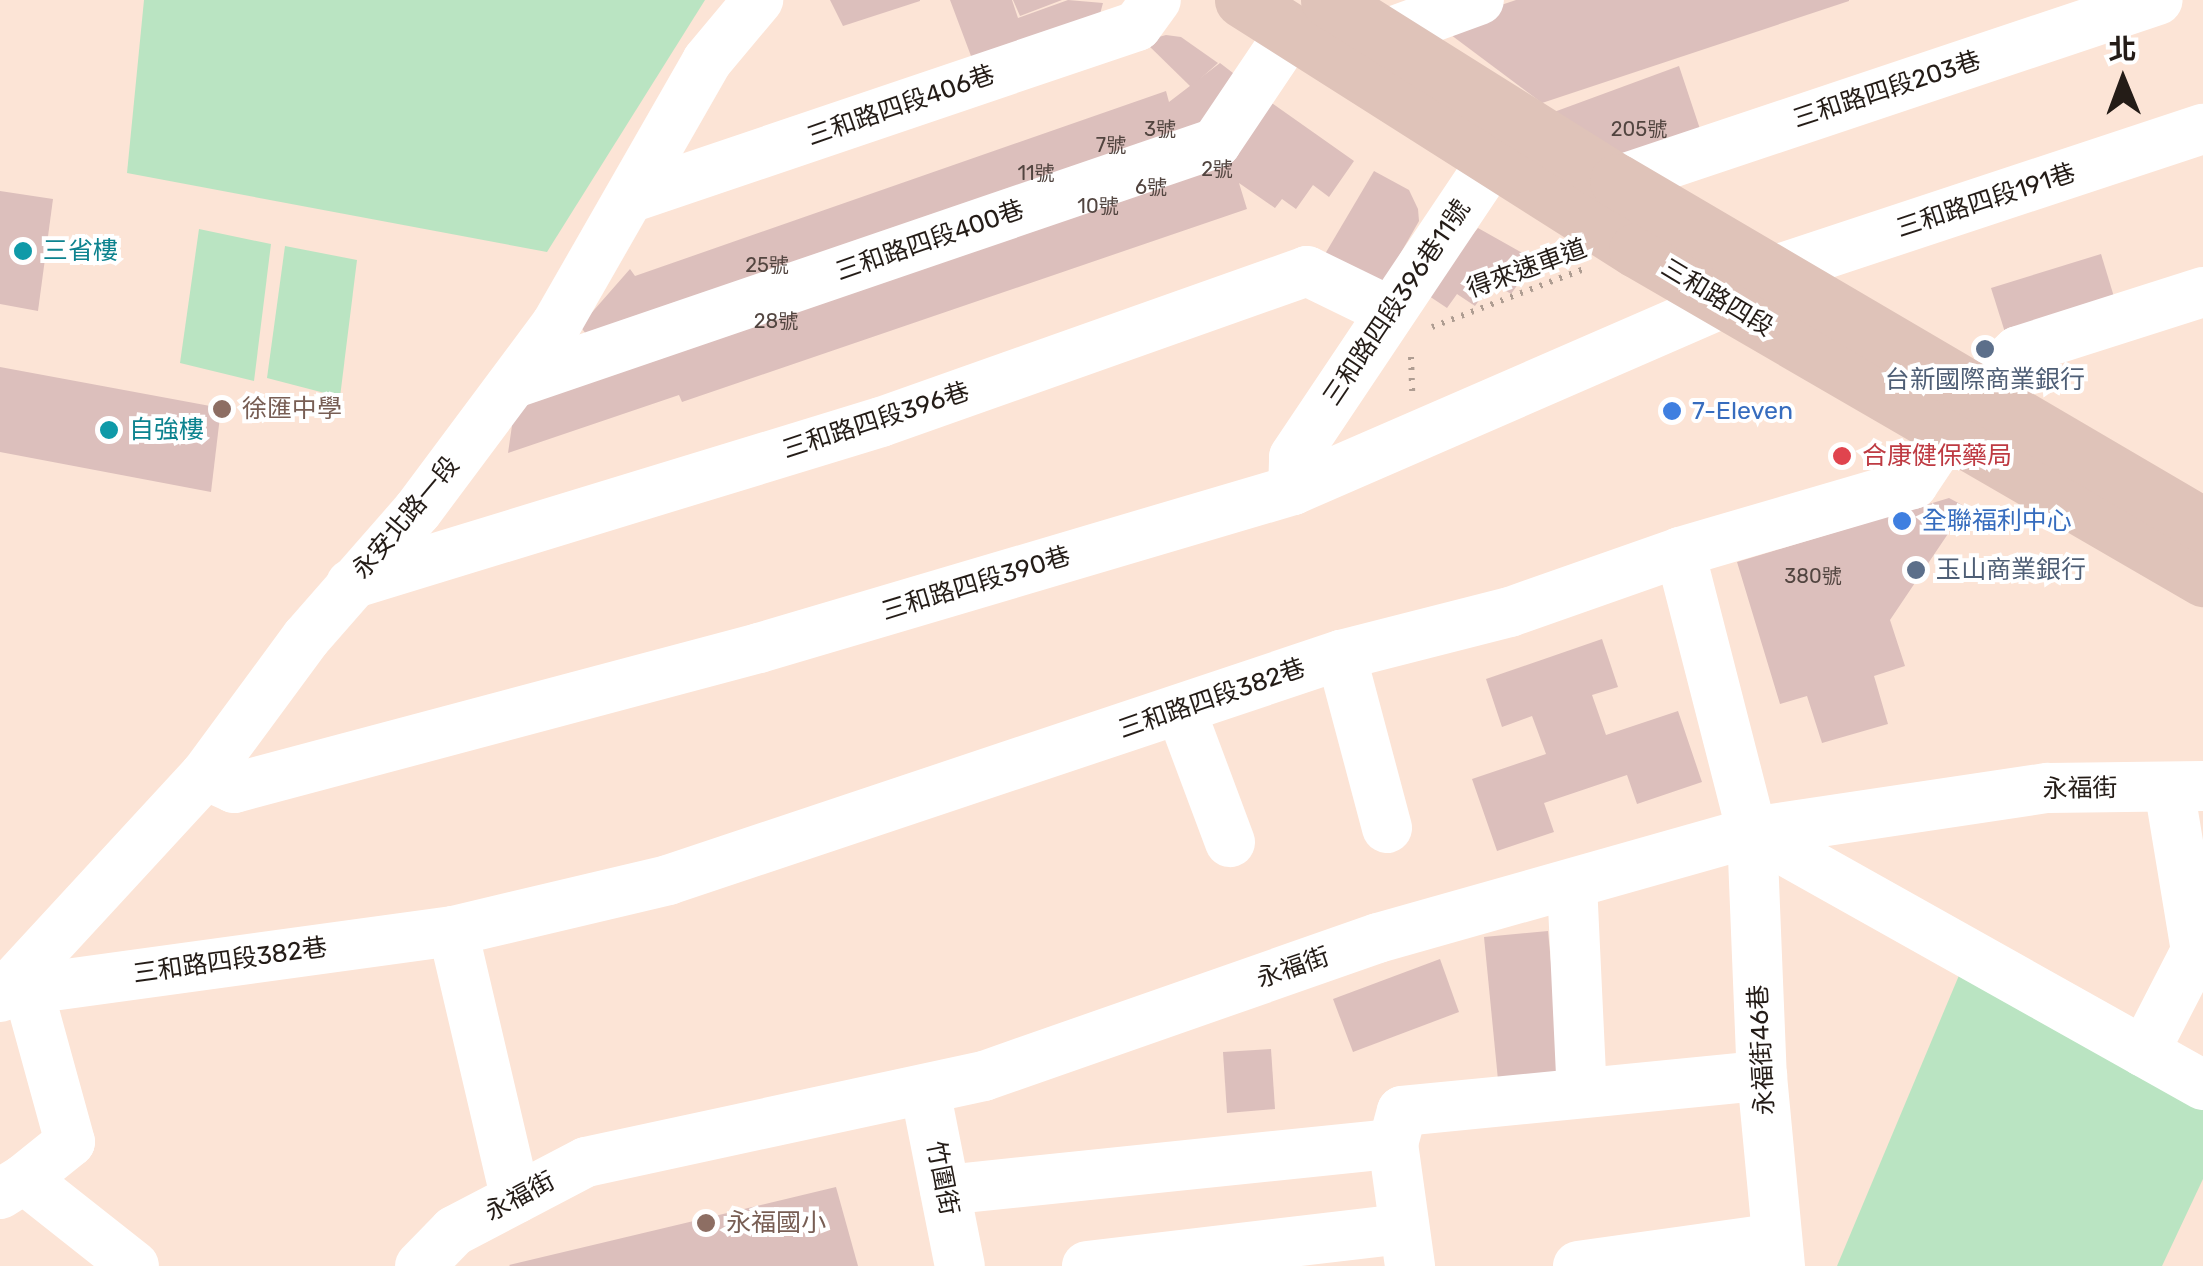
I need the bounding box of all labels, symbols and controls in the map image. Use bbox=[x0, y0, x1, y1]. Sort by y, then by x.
north arrow bbox=[2073, 30, 2173, 130]
text: 北 bbox=[2108, 33, 2137, 66]
street label: 三和路四段203巷 bbox=[1789, 46, 1985, 134]
street label: 三和路四段406巷 bbox=[803, 60, 999, 152]
house number: 3號 bbox=[1144, 117, 1176, 141]
house number: 205號 bbox=[1611, 117, 1667, 141]
house number: 7號 bbox=[1096, 133, 1126, 157]
house number: 2號 bbox=[1201, 157, 1233, 181]
street label: 三和路四段191巷 bbox=[1893, 158, 2079, 244]
house number: 11號 bbox=[1017, 161, 1055, 185]
house number: 6號 bbox=[1135, 175, 1167, 199]
house number: 10號 bbox=[1077, 194, 1119, 218]
street label: 三和路四段400巷 bbox=[832, 195, 1028, 287]
street label: 三和路四段396巷11號 bbox=[1317, 195, 1477, 411]
street label: 得來速車道 bbox=[1463, 234, 1591, 304]
place label: 三省樓 bbox=[43, 236, 118, 266]
marker: 三省樓 bbox=[12, 240, 34, 262]
house number: 25號 bbox=[745, 253, 789, 277]
street label: 三和路四段 bbox=[1656, 253, 1778, 343]
house number: 28號 bbox=[754, 309, 798, 333]
marker: 台新國際商業銀行 bbox=[1974, 338, 1996, 360]
place label: 台新國際商業銀行 bbox=[1885, 365, 2085, 395]
street label: 三和路四段396巷 bbox=[779, 377, 973, 465]
place label: 徐匯中學 bbox=[242, 394, 342, 424]
place label: 7-Eleven bbox=[1692, 396, 1793, 426]
marker: 徐匯中學 bbox=[211, 398, 233, 420]
marker: 7-Eleven bbox=[1661, 400, 1683, 422]
place label: 自強樓 bbox=[129, 415, 204, 445]
marker: 自強樓 bbox=[98, 419, 120, 441]
place label: 合康健保藥局 bbox=[1862, 441, 2012, 471]
marker: 合康健保藥局 bbox=[1831, 445, 1853, 467]
street label: 永安北路一段 bbox=[346, 451, 466, 585]
place label: 全聯福利中心 bbox=[1922, 506, 2072, 536]
marker: 全聯福利中心 bbox=[1891, 510, 1913, 532]
street label: 三和路四段390巷 bbox=[878, 541, 1074, 627]
place label: 玉山商業銀行 bbox=[1936, 555, 2086, 585]
marker: 玉山商業銀行 bbox=[1905, 559, 1927, 581]
house number: 380號 bbox=[1784, 564, 1842, 588]
street label: 三和路四段382巷 bbox=[1115, 653, 1309, 745]
street label: 永福街 bbox=[2042, 773, 2118, 805]
street label: 三和路四段382巷 bbox=[131, 933, 329, 989]
street label: 永福街 bbox=[1253, 942, 1333, 994]
street label: 永福街46巷 bbox=[1744, 984, 1780, 1116]
street label: 竹圍街 bbox=[920, 1138, 964, 1218]
street label: 永福街 bbox=[480, 1166, 560, 1228]
place label: 永福國小 bbox=[726, 1208, 826, 1238]
marker: 永福國小 bbox=[695, 1212, 717, 1234]

